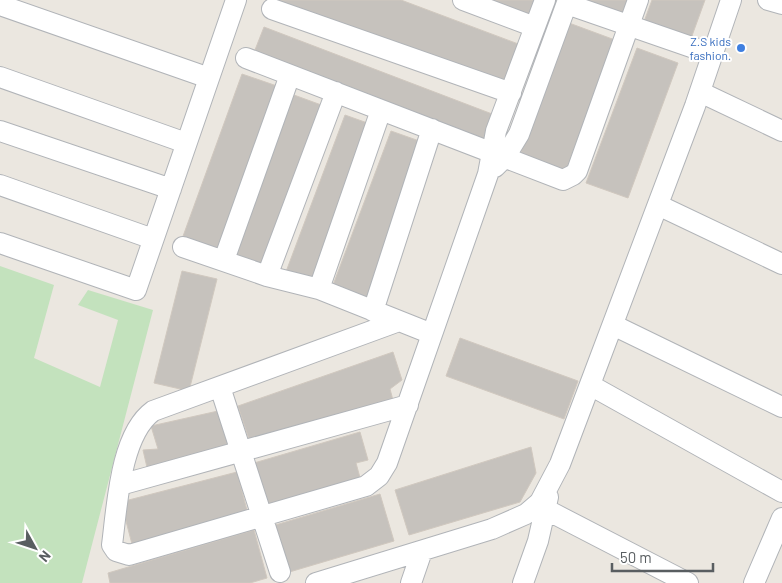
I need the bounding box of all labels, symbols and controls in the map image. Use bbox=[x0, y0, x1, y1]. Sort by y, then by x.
place label: Z.S kids fashion. bbox=[689, 34, 731, 62]
marker: Z.S kids fashion. bbox=[735, 42, 747, 54]
north arrow bbox=[10, 523, 60, 573]
scale bar bbox=[612, 540, 713, 572]
text: N bbox=[36, 548, 55, 566]
text: 50 m bbox=[620, 548, 652, 566]

